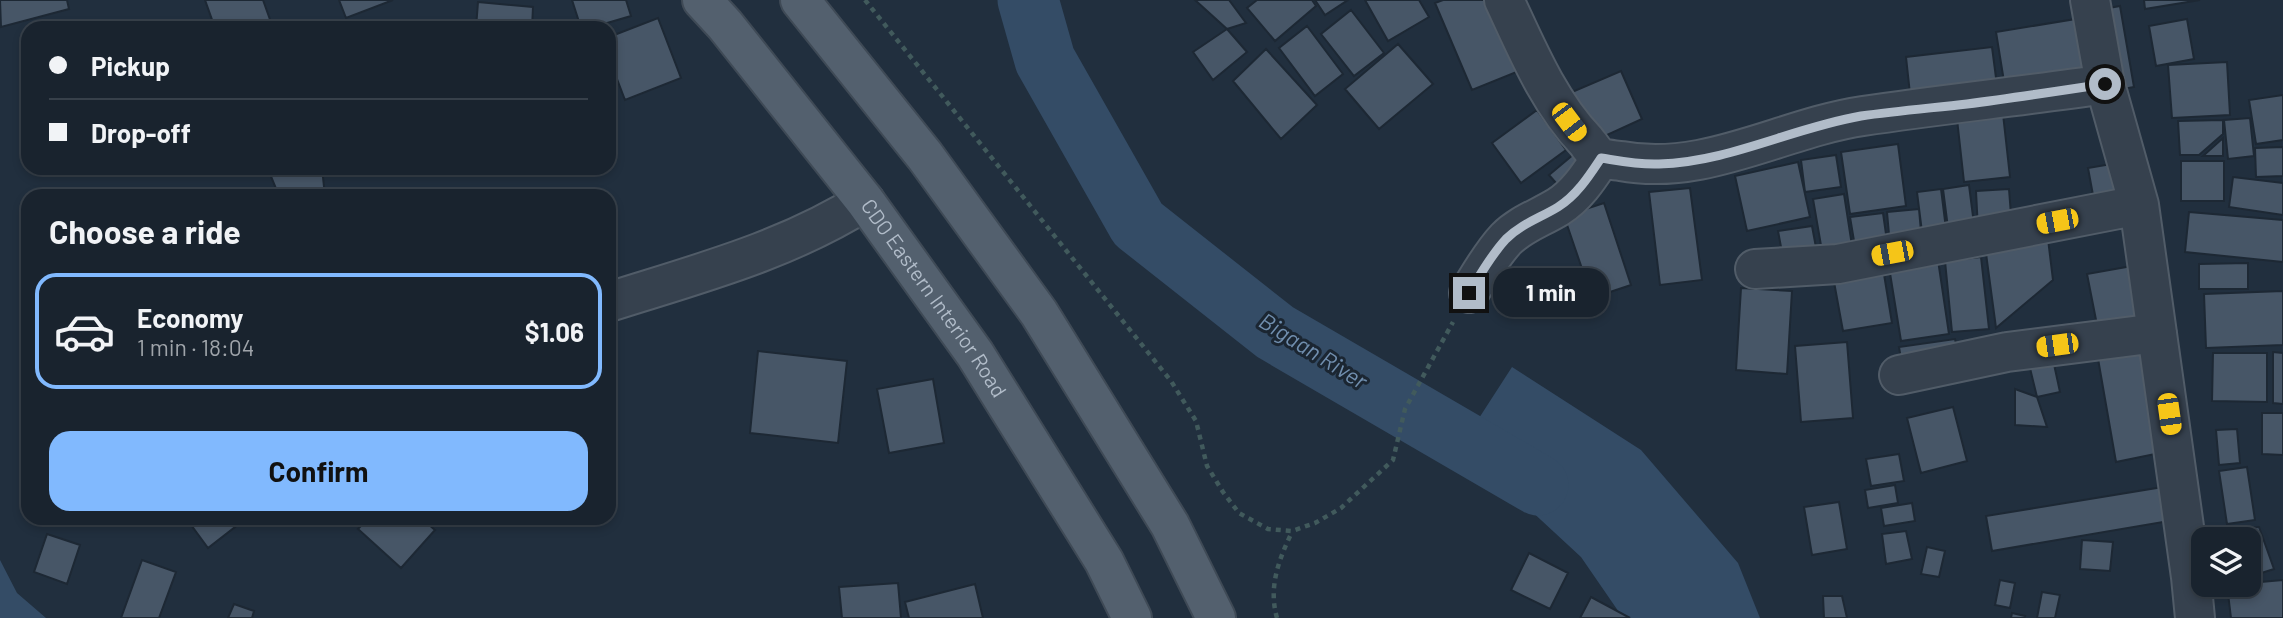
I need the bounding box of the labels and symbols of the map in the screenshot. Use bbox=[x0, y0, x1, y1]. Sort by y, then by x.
route start bbox=[2089, 68, 2121, 100]
car bbox=[1548, 99, 1591, 145]
street label: CDO Eastern Interior Road bbox=[857, 194, 1013, 401]
car bbox=[2035, 207, 2080, 235]
car bbox=[1870, 239, 1915, 267]
callout: 1 min bbox=[1494, 268, 1609, 318]
route end bbox=[1453, 277, 1485, 309]
water label: Bigaan River bbox=[1254, 306, 1373, 395]
car bbox=[2035, 332, 2080, 358]
car bbox=[2156, 392, 2183, 436]

